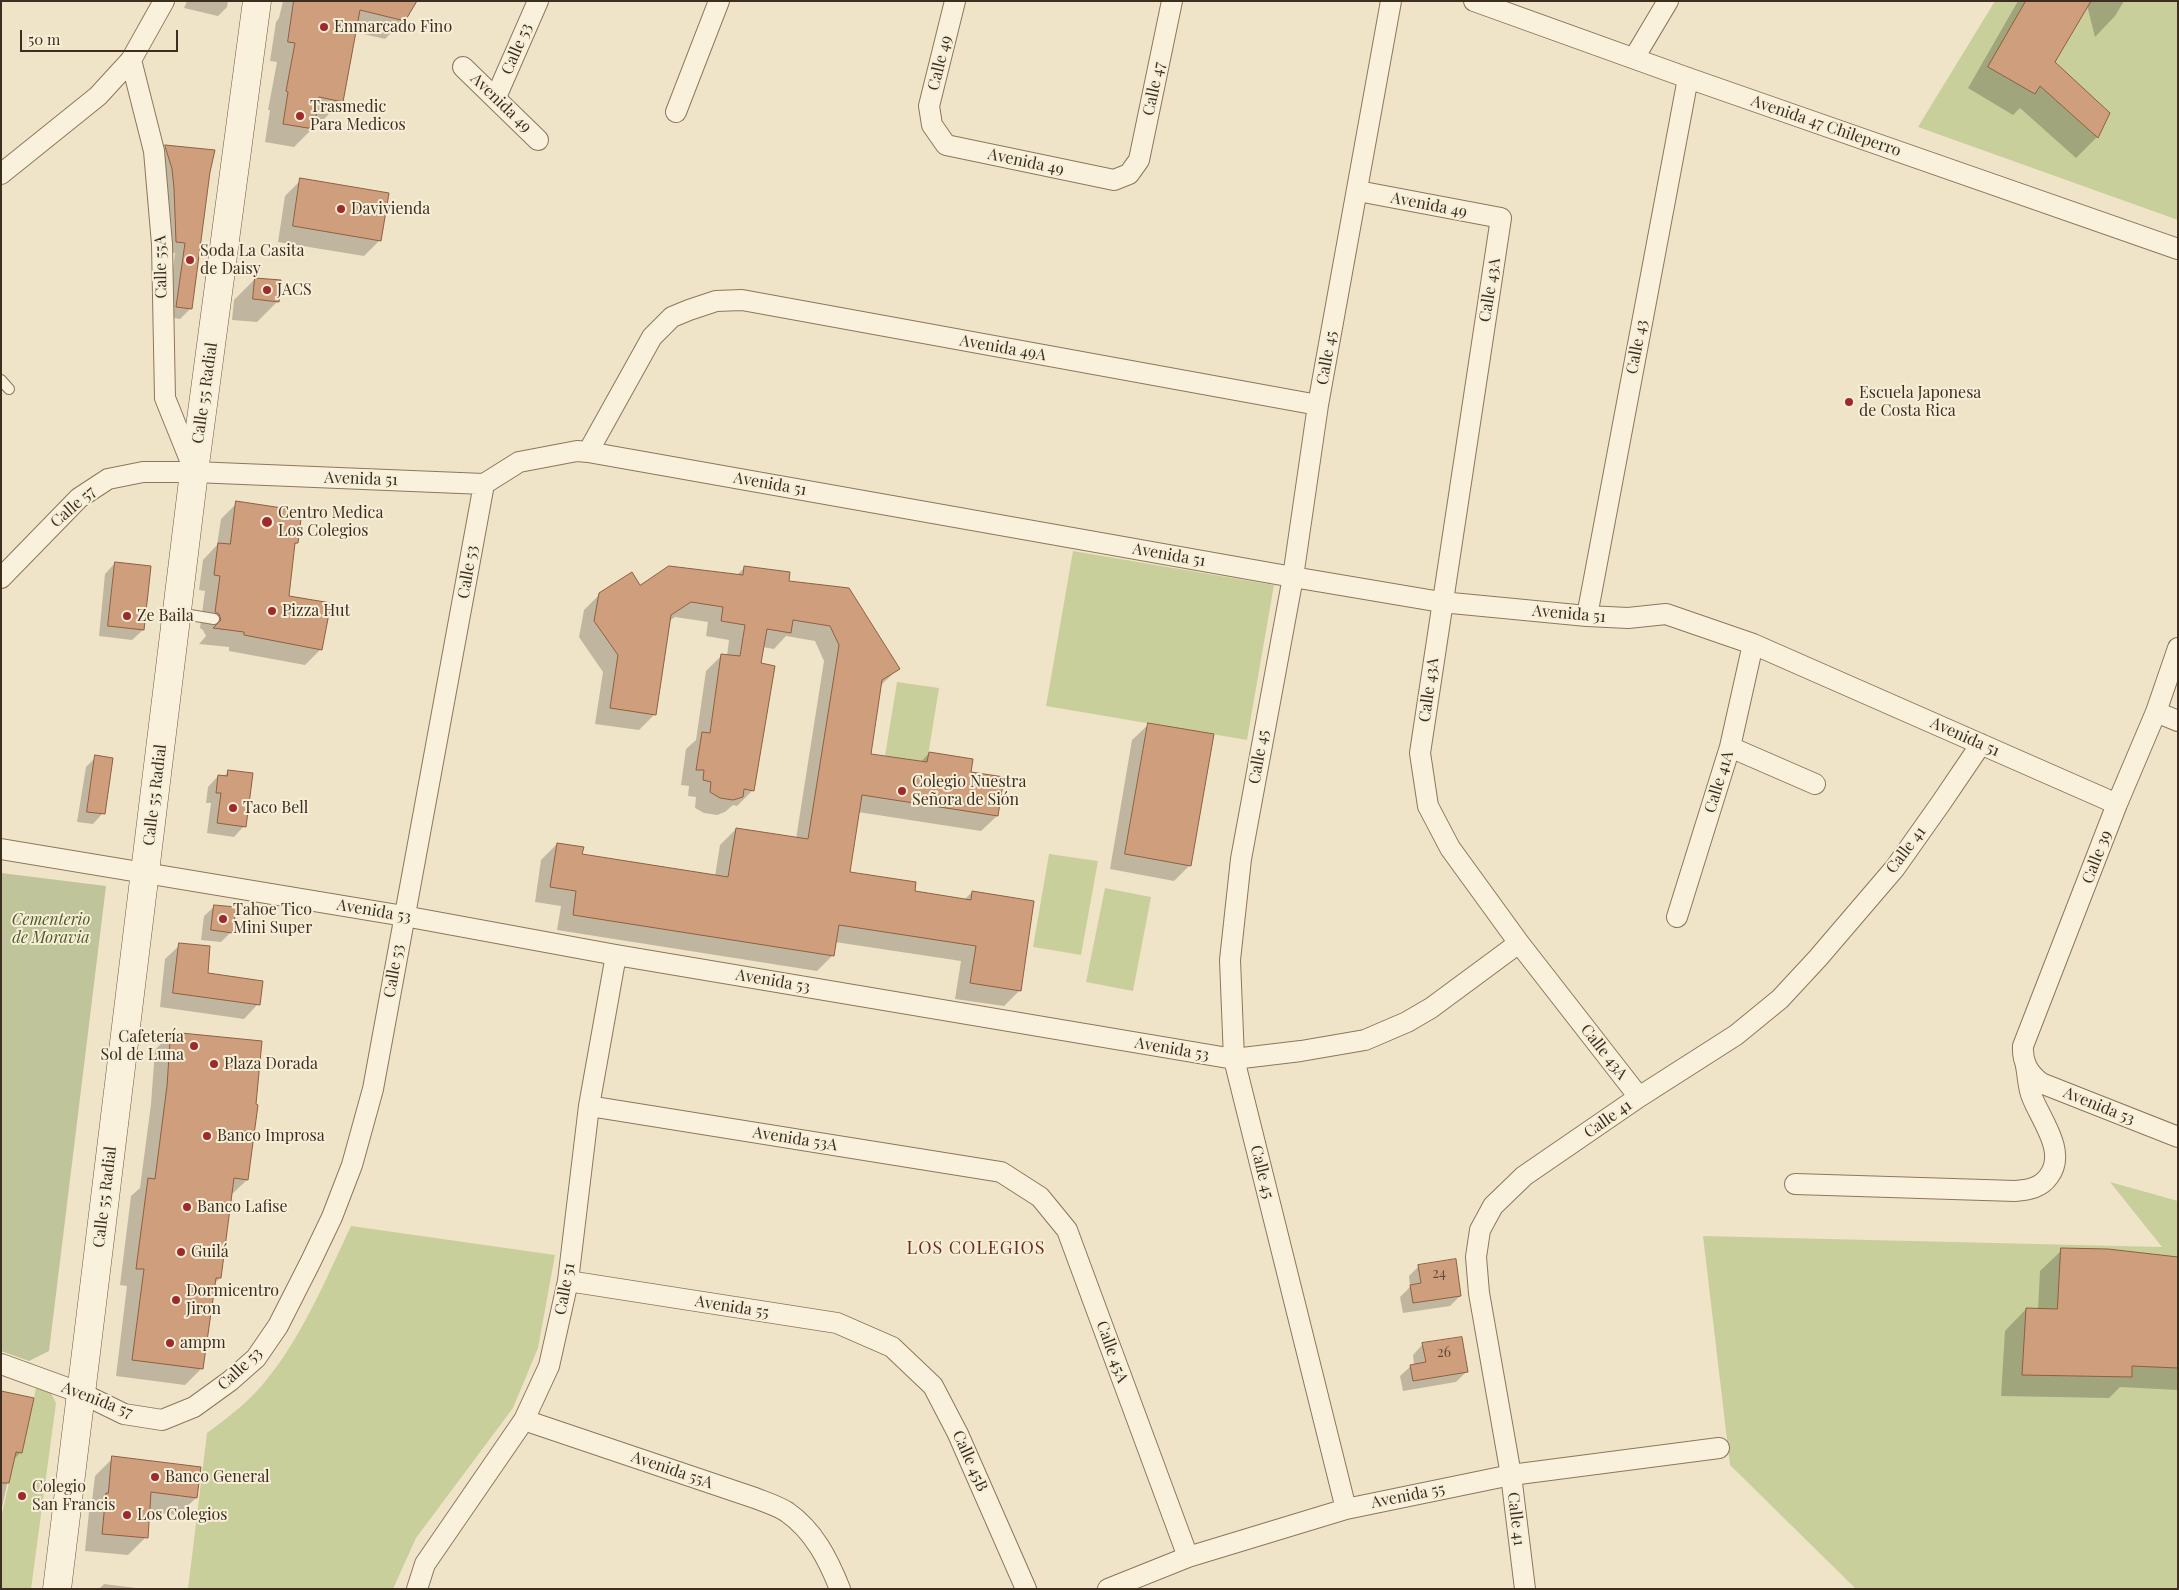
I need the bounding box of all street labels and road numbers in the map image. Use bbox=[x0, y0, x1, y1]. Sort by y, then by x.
street label: Calle 53 bbox=[498, 20, 536, 78]
street label: Calle 49 bbox=[924, 33, 956, 93]
street label: Calle 47 bbox=[1139, 60, 1169, 118]
street label: Avenida 49 bbox=[466, 69, 536, 137]
street label: Avenida 47 Chileperro bbox=[1749, 91, 1903, 161]
street label: Avenida 49 bbox=[986, 145, 1066, 179]
street label: Avenida 49 bbox=[1389, 188, 1469, 222]
street label: Calle 55A bbox=[151, 235, 171, 299]
street label: Calle 43A bbox=[1475, 256, 1505, 324]
street label: Calle 43 bbox=[1622, 318, 1652, 376]
street label: Calle 45 bbox=[1313, 329, 1341, 387]
street label: Avenida 49A bbox=[958, 331, 1048, 365]
street label: Calle 55 Radial bbox=[188, 341, 222, 445]
street label: Avenida 51 bbox=[324, 468, 398, 490]
street label: Avenida 51 bbox=[732, 468, 808, 500]
street label: Calle 57 bbox=[47, 482, 99, 532]
street label: Avenida 51 bbox=[1131, 539, 1207, 571]
street label: Calle 53 bbox=[454, 544, 482, 600]
street label: Avenida 51 bbox=[1531, 601, 1607, 627]
street label: Calle 43A bbox=[1415, 657, 1443, 723]
street label: Avenida 51 bbox=[1927, 713, 2003, 761]
street label: Calle 45 bbox=[1245, 728, 1273, 786]
street label: Calle 55 Radial bbox=[139, 743, 171, 847]
street label: Calle 41A bbox=[1700, 749, 1738, 815]
street label: Calle 41 bbox=[1882, 823, 1930, 877]
street label: Calle 39 bbox=[2078, 828, 2116, 886]
street label: Avenida 53 bbox=[335, 895, 413, 927]
street label: Calle 53 bbox=[380, 943, 408, 999]
street label: Avenida 53 bbox=[734, 965, 812, 997]
street label: Calle 43A bbox=[1576, 1020, 1632, 1084]
street label: Avenida 53 bbox=[1133, 1033, 1211, 1065]
street label: Avenida 53 bbox=[2061, 1083, 2137, 1129]
street label: Calle 41 bbox=[1580, 1096, 1636, 1142]
street label: Avenida 53A bbox=[751, 1123, 839, 1155]
street label: Calle 45 bbox=[1246, 1143, 1278, 1201]
street label: Calle 55 Radial bbox=[89, 1145, 121, 1249]
street label: Calle 51 bbox=[551, 1261, 579, 1317]
street label: Avenida 55 bbox=[694, 1292, 770, 1322]
street label: Calle 45A bbox=[1092, 1318, 1132, 1386]
street label: Calle 53 bbox=[214, 1344, 266, 1394]
street label: Avenida 57 bbox=[59, 1378, 135, 1422]
street label: Calle 45B bbox=[948, 1428, 992, 1494]
street label: Avenida 55A bbox=[629, 1447, 715, 1493]
street label: Avenida 55 bbox=[1370, 1479, 1446, 1513]
street label: Calle 41 bbox=[1503, 1491, 1529, 1547]

